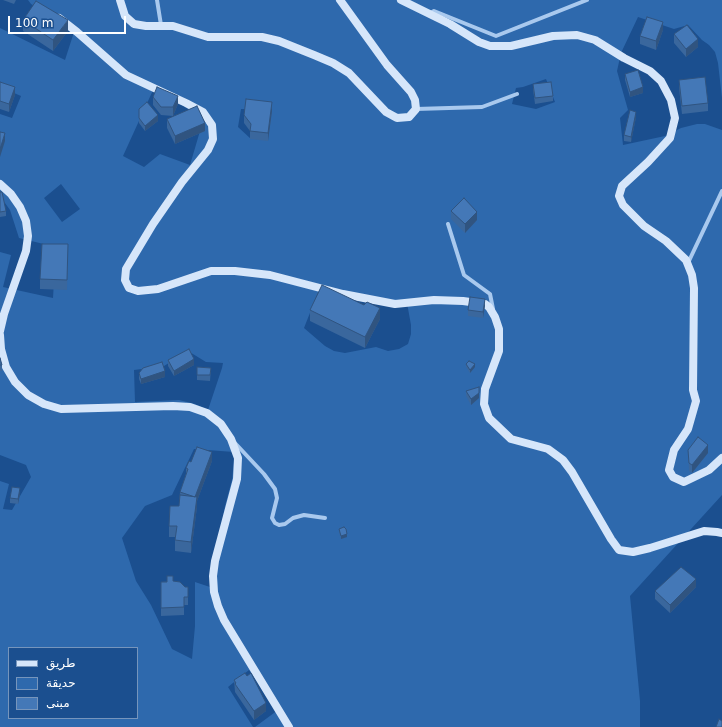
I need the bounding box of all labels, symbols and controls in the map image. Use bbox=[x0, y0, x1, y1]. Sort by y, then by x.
scale bar bbox=[10, 8, 128, 34]
text: 100 m bbox=[15, 16, 53, 30]
legend bbox=[8, 647, 138, 719]
text: طريق bbox=[46, 656, 76, 670]
text: حديقة bbox=[46, 676, 76, 690]
text: مبنى bbox=[46, 696, 70, 710]

